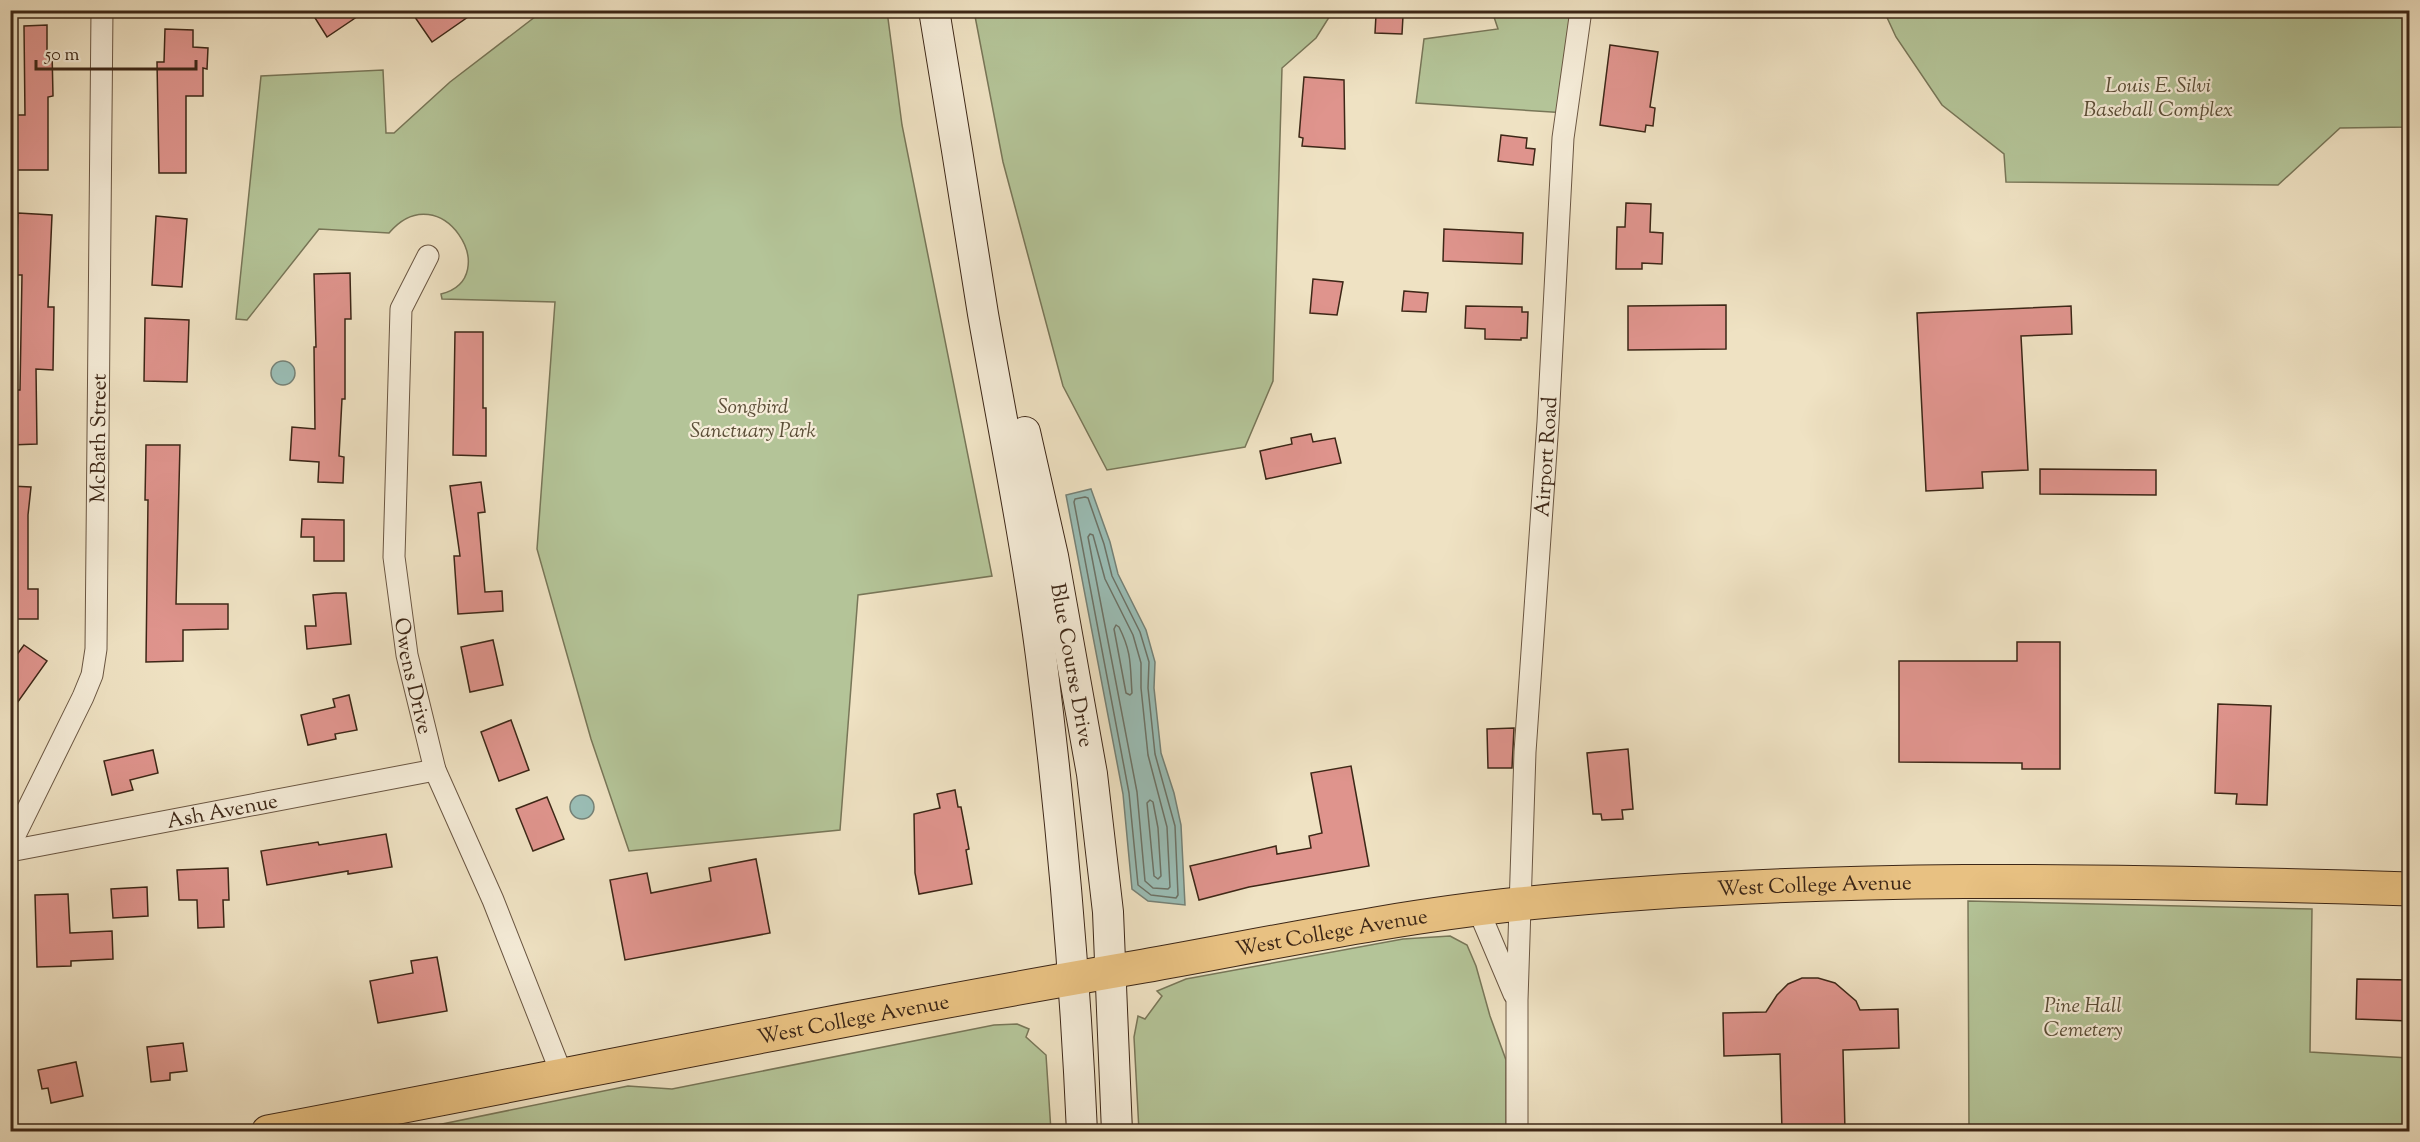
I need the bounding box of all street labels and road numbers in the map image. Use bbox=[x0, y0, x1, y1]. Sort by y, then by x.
street label: McBath Street bbox=[84, 373, 116, 503]
street label: Airport Road bbox=[1528, 396, 1566, 518]
street label: Blue Course Drive bbox=[1041, 581, 1100, 750]
street label: Owens Drive bbox=[385, 616, 439, 738]
street label: Ash Avenue bbox=[165, 787, 281, 838]
street label: West College Avenue bbox=[1717, 869, 1912, 905]
street label: West College Avenue bbox=[1233, 903, 1430, 966]
street label: West College Avenue bbox=[755, 988, 952, 1054]

